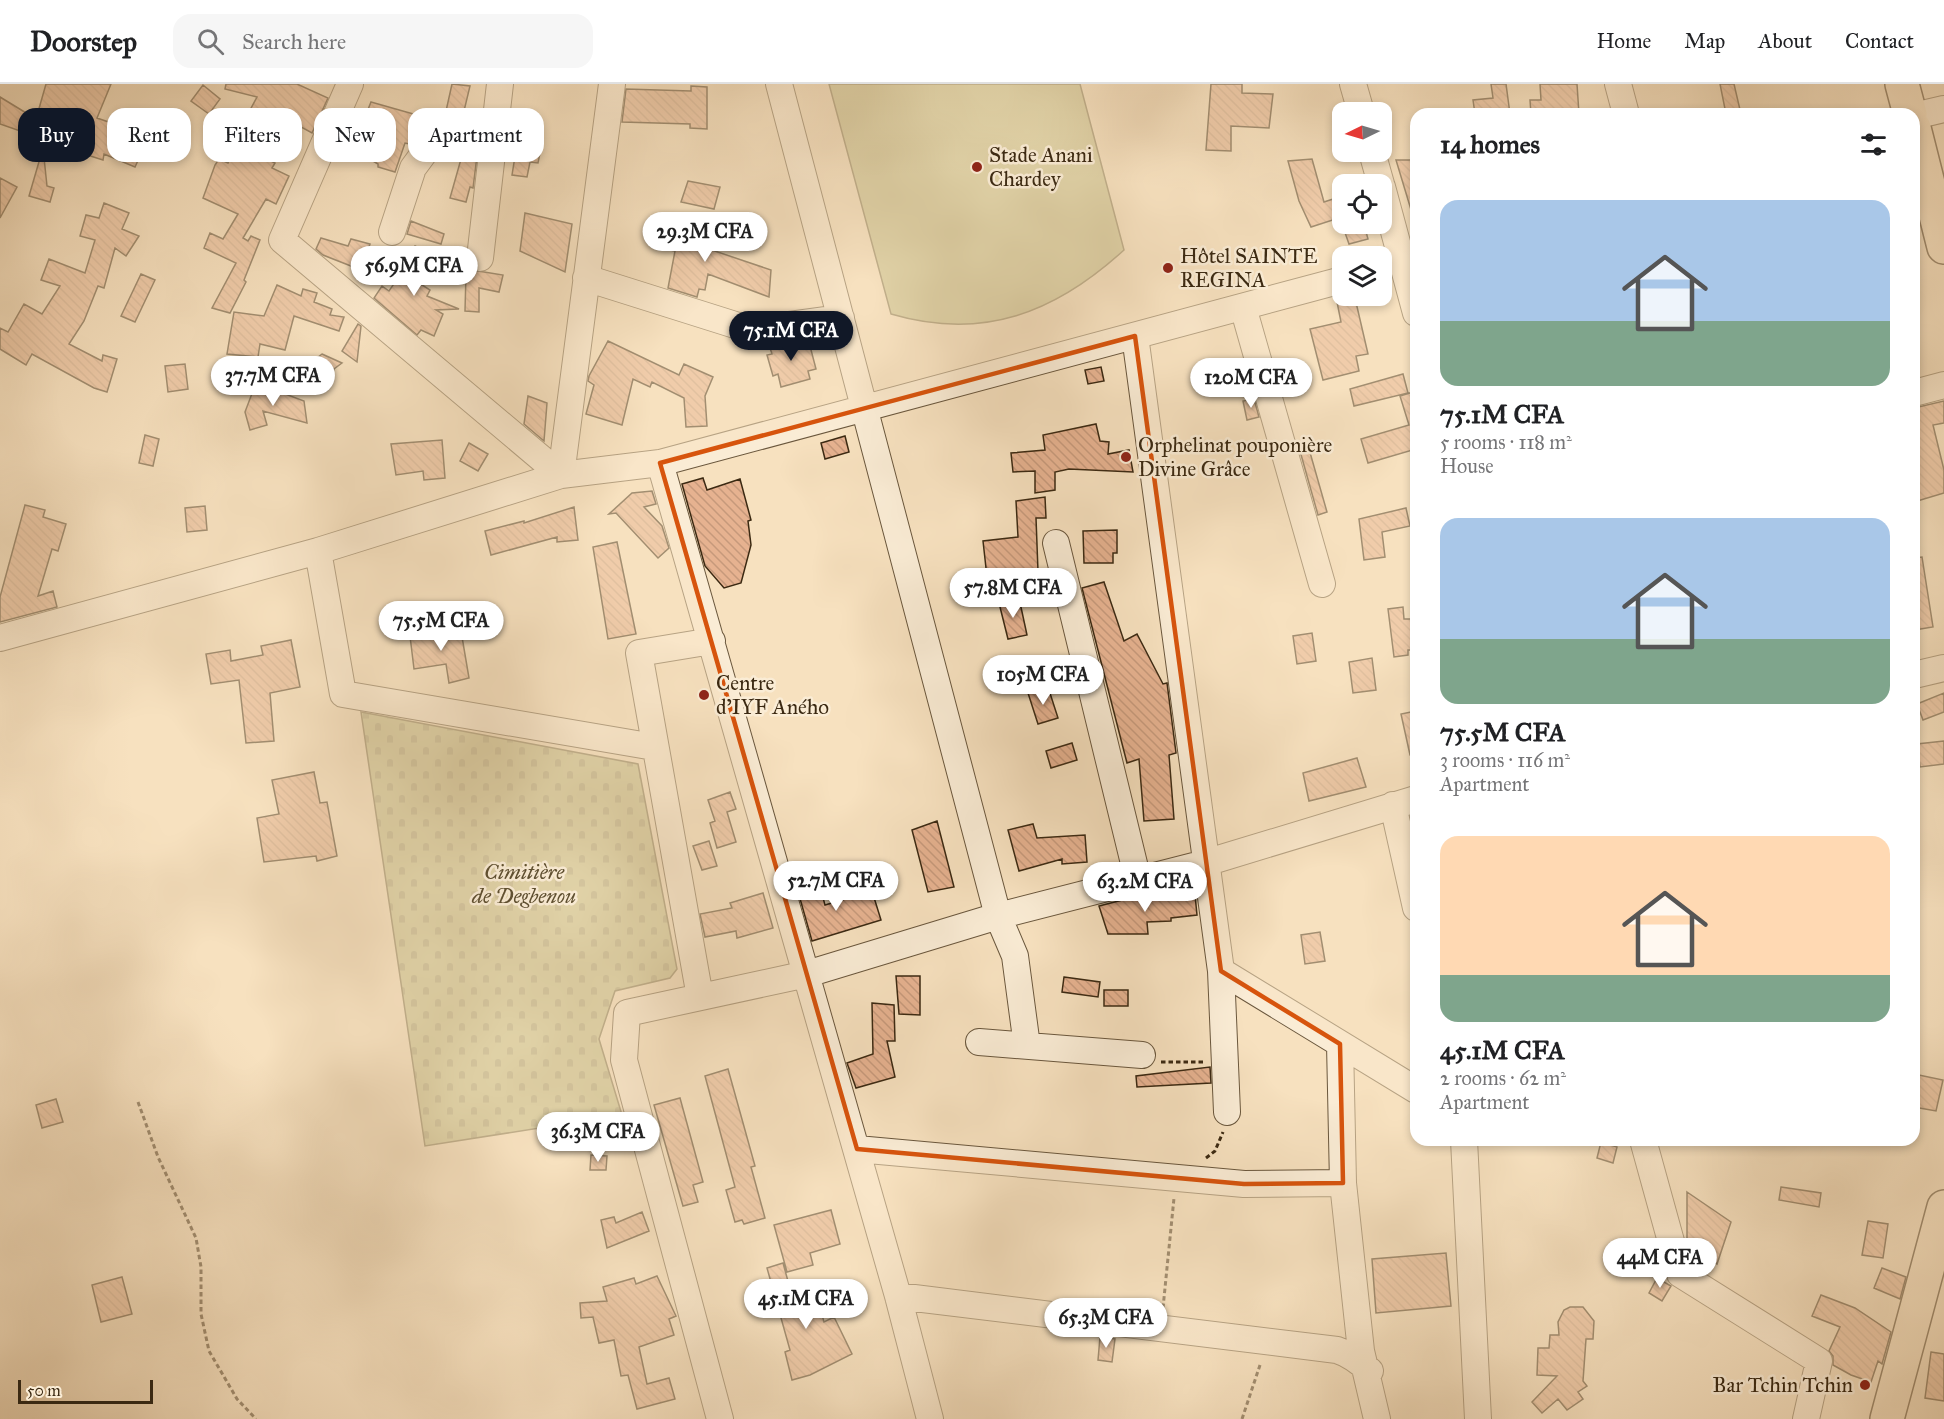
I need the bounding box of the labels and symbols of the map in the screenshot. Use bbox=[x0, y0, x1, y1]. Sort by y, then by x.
north arrow bbox=[1332, 102, 1392, 162]
place label: Stade Anani Chardey bbox=[989, 142, 1093, 192]
marker: Stade Anani Chardey bbox=[970, 160, 984, 174]
pin: 29.3M CFA bbox=[636, 212, 774, 263]
place label: Hôtel SAINTE REGINA bbox=[1180, 243, 1318, 293]
pin: 56.9M CFA bbox=[345, 246, 483, 297]
marker: Hôtel SAINTE REGINA bbox=[1161, 261, 1175, 275]
pin: 75.1M CFA bbox=[722, 311, 860, 362]
pin: 37.7M CFA bbox=[204, 356, 342, 407]
pin: 120M CFA bbox=[1189, 358, 1313, 409]
place label: Orphelinat pouponière Divine Grâce bbox=[1138, 432, 1332, 482]
marker: Orphelinat pouponière Divine Grâce bbox=[1119, 450, 1133, 464]
pin: 57.8M CFA bbox=[944, 568, 1082, 619]
pin: 75.5M CFA bbox=[372, 601, 510, 652]
pin: 105M CFA bbox=[981, 655, 1105, 706]
place label: Centre d'IYF Aného bbox=[716, 670, 829, 720]
marker: Centre d'IYF Aného bbox=[697, 688, 711, 702]
park label: Cimitière de Degbenou bbox=[471, 859, 576, 909]
pin: 52.7M CFA bbox=[767, 861, 905, 912]
pin: 63.2M CFA bbox=[1076, 862, 1214, 913]
pin: 36.3M CFA bbox=[529, 1112, 667, 1163]
pin: 44M CFA bbox=[1605, 1238, 1715, 1289]
pin: 45.1M CFA bbox=[737, 1279, 875, 1330]
pin: 65.3M CFA bbox=[1037, 1298, 1175, 1349]
place label: Bar Tchin Tchin bbox=[1713, 1372, 1853, 1398]
scale bar bbox=[18, 1377, 153, 1404]
marker: Bar Tchin Tchin bbox=[1858, 1378, 1872, 1392]

